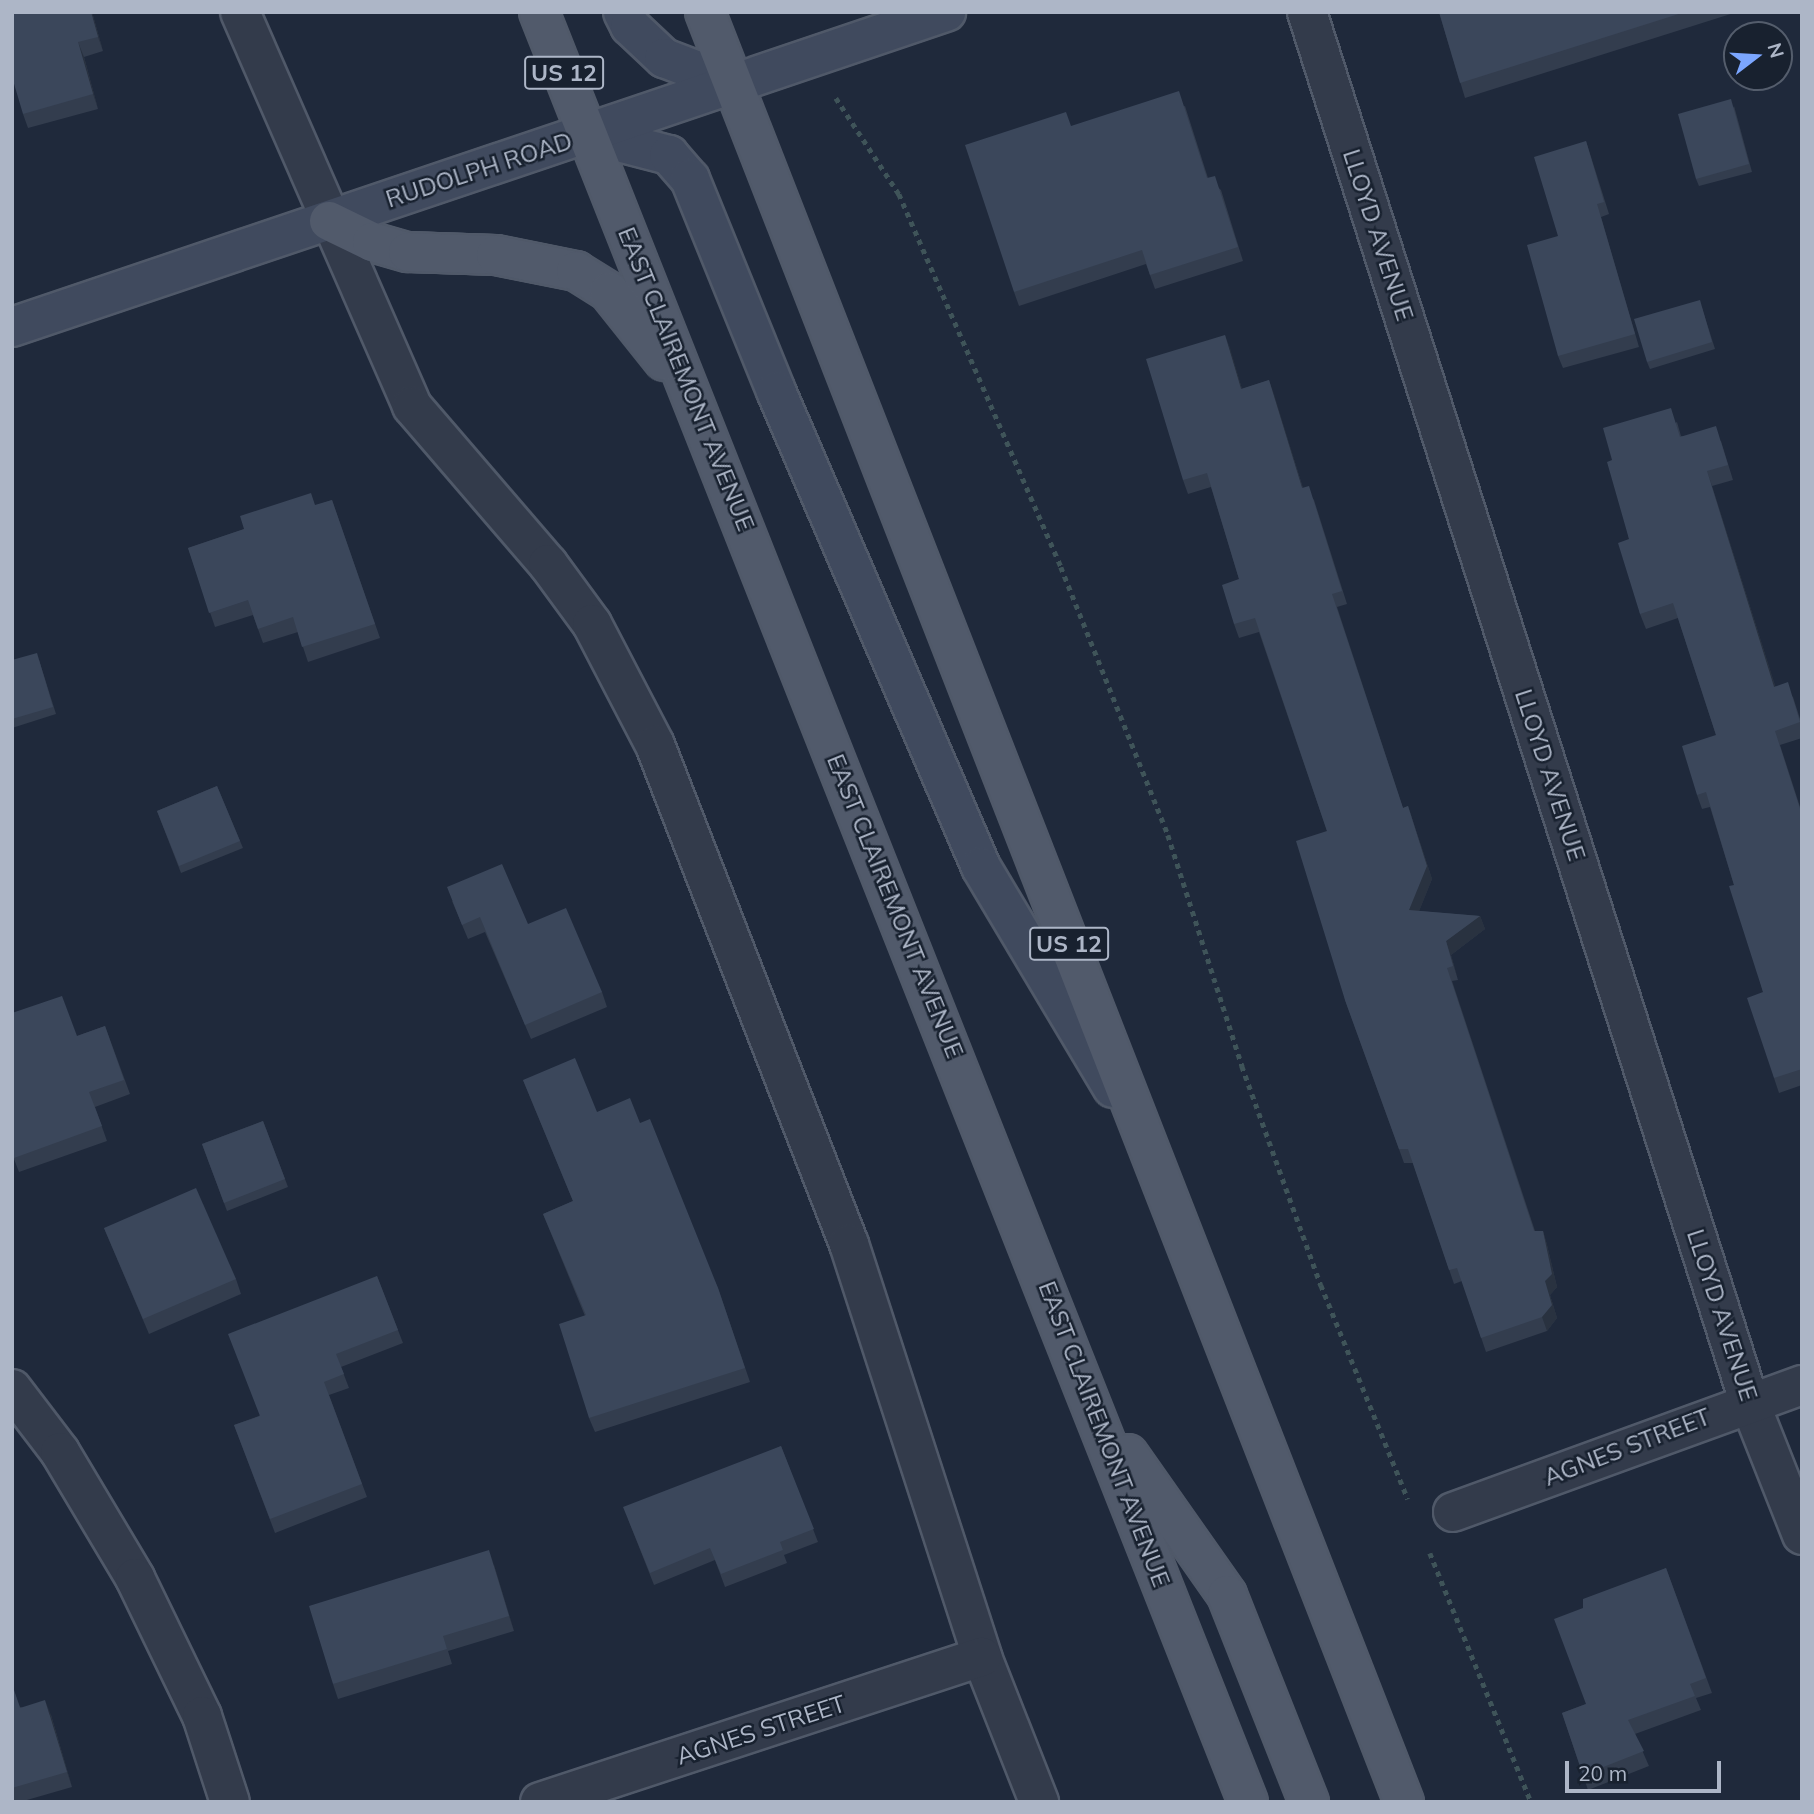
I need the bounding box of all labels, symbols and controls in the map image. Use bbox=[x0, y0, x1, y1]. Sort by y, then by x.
north arrow bbox=[1723, 21, 1793, 91]
text: N bbox=[1763, 40, 1790, 61]
road number: US 12 bbox=[524, 54, 604, 92]
street label: RUDOLPH ROAD bbox=[382, 126, 576, 214]
street label: LLOYD AVENUE bbox=[1337, 146, 1419, 324]
street label: EAST CLAIREMONT AVENUE bbox=[612, 223, 760, 535]
street label: LLOYD AVENUE bbox=[1509, 686, 1591, 864]
street label: EAST CLAIREMONT AVENUE bbox=[821, 750, 969, 1062]
road number: US 12 bbox=[1029, 925, 1109, 964]
street label: LLOYD AVENUE bbox=[1681, 1226, 1763, 1404]
street label: EAST CLAIREMONT AVENUE bbox=[1032, 1277, 1176, 1591]
street label: AGNES STREET bbox=[1540, 1402, 1714, 1492]
street label: AGNES STREET bbox=[673, 1689, 849, 1771]
scale bar bbox=[1569, 1748, 1725, 1792]
text: 20 m bbox=[1578, 1760, 1627, 1786]

